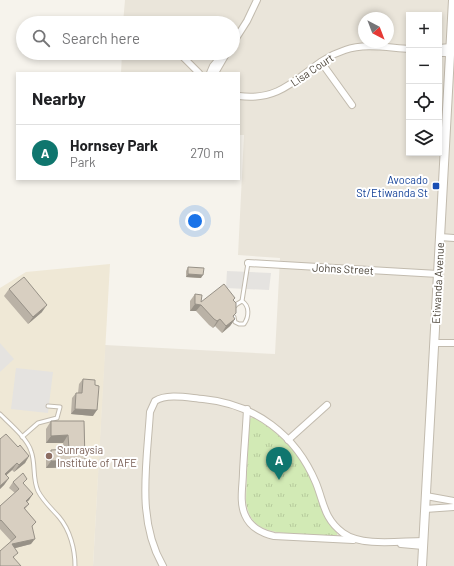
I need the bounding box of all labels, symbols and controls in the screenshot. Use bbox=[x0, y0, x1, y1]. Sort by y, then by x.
north arrow bbox=[358, 12, 394, 48]
map controls bbox=[406, 12, 442, 156]
button: + bbox=[406, 12, 442, 48]
search box bbox=[16, 16, 240, 60]
icon: search bbox=[30, 27, 52, 49]
text: Search here bbox=[62, 29, 140, 47]
button: − bbox=[406, 48, 442, 84]
street label: Lisa Court bbox=[288, 51, 336, 89]
button: locate bbox=[406, 84, 442, 120]
text: Nearby bbox=[32, 88, 86, 108]
button: layers bbox=[406, 120, 442, 156]
text: Hornsey Park bbox=[70, 136, 158, 154]
text: A bbox=[41, 145, 49, 161]
text: 270 m bbox=[190, 145, 224, 161]
text: Park bbox=[70, 154, 96, 170]
place label: Avocado St/Etiwanda St bbox=[356, 173, 428, 199]
marker: Avocado St/Etiwanda St bbox=[431, 181, 441, 191]
your location bbox=[185, 211, 205, 231]
street label: Etiwanda Avenue bbox=[429, 242, 446, 324]
street label: Johns Street bbox=[312, 260, 374, 277]
place label: Sunraysia Institute of TAFE bbox=[57, 443, 137, 469]
pin: A bbox=[266, 447, 292, 480]
marker: Sunraysia Institute of TAFE bbox=[44, 451, 54, 461]

